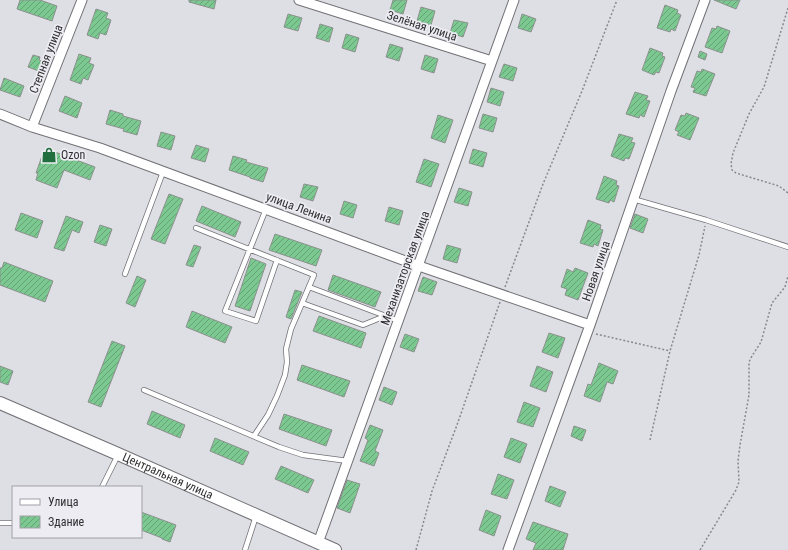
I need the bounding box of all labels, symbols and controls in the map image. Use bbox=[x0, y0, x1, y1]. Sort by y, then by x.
street label: Зелёная улица bbox=[385, 8, 459, 44]
street label: Степная улица bbox=[26, 22, 66, 95]
shop icon: Ozon bbox=[40, 146, 58, 164]
place label: Ozon bbox=[61, 148, 85, 162]
street label: улица Ленина bbox=[264, 190, 334, 226]
street label: Механизаторская улица bbox=[378, 209, 432, 327]
street label: Новая улица bbox=[579, 239, 613, 303]
street label: Центральная улица bbox=[120, 450, 215, 502]
legend bbox=[12, 486, 142, 538]
text: Улица bbox=[48, 495, 79, 509]
text: Здание bbox=[48, 515, 85, 529]

